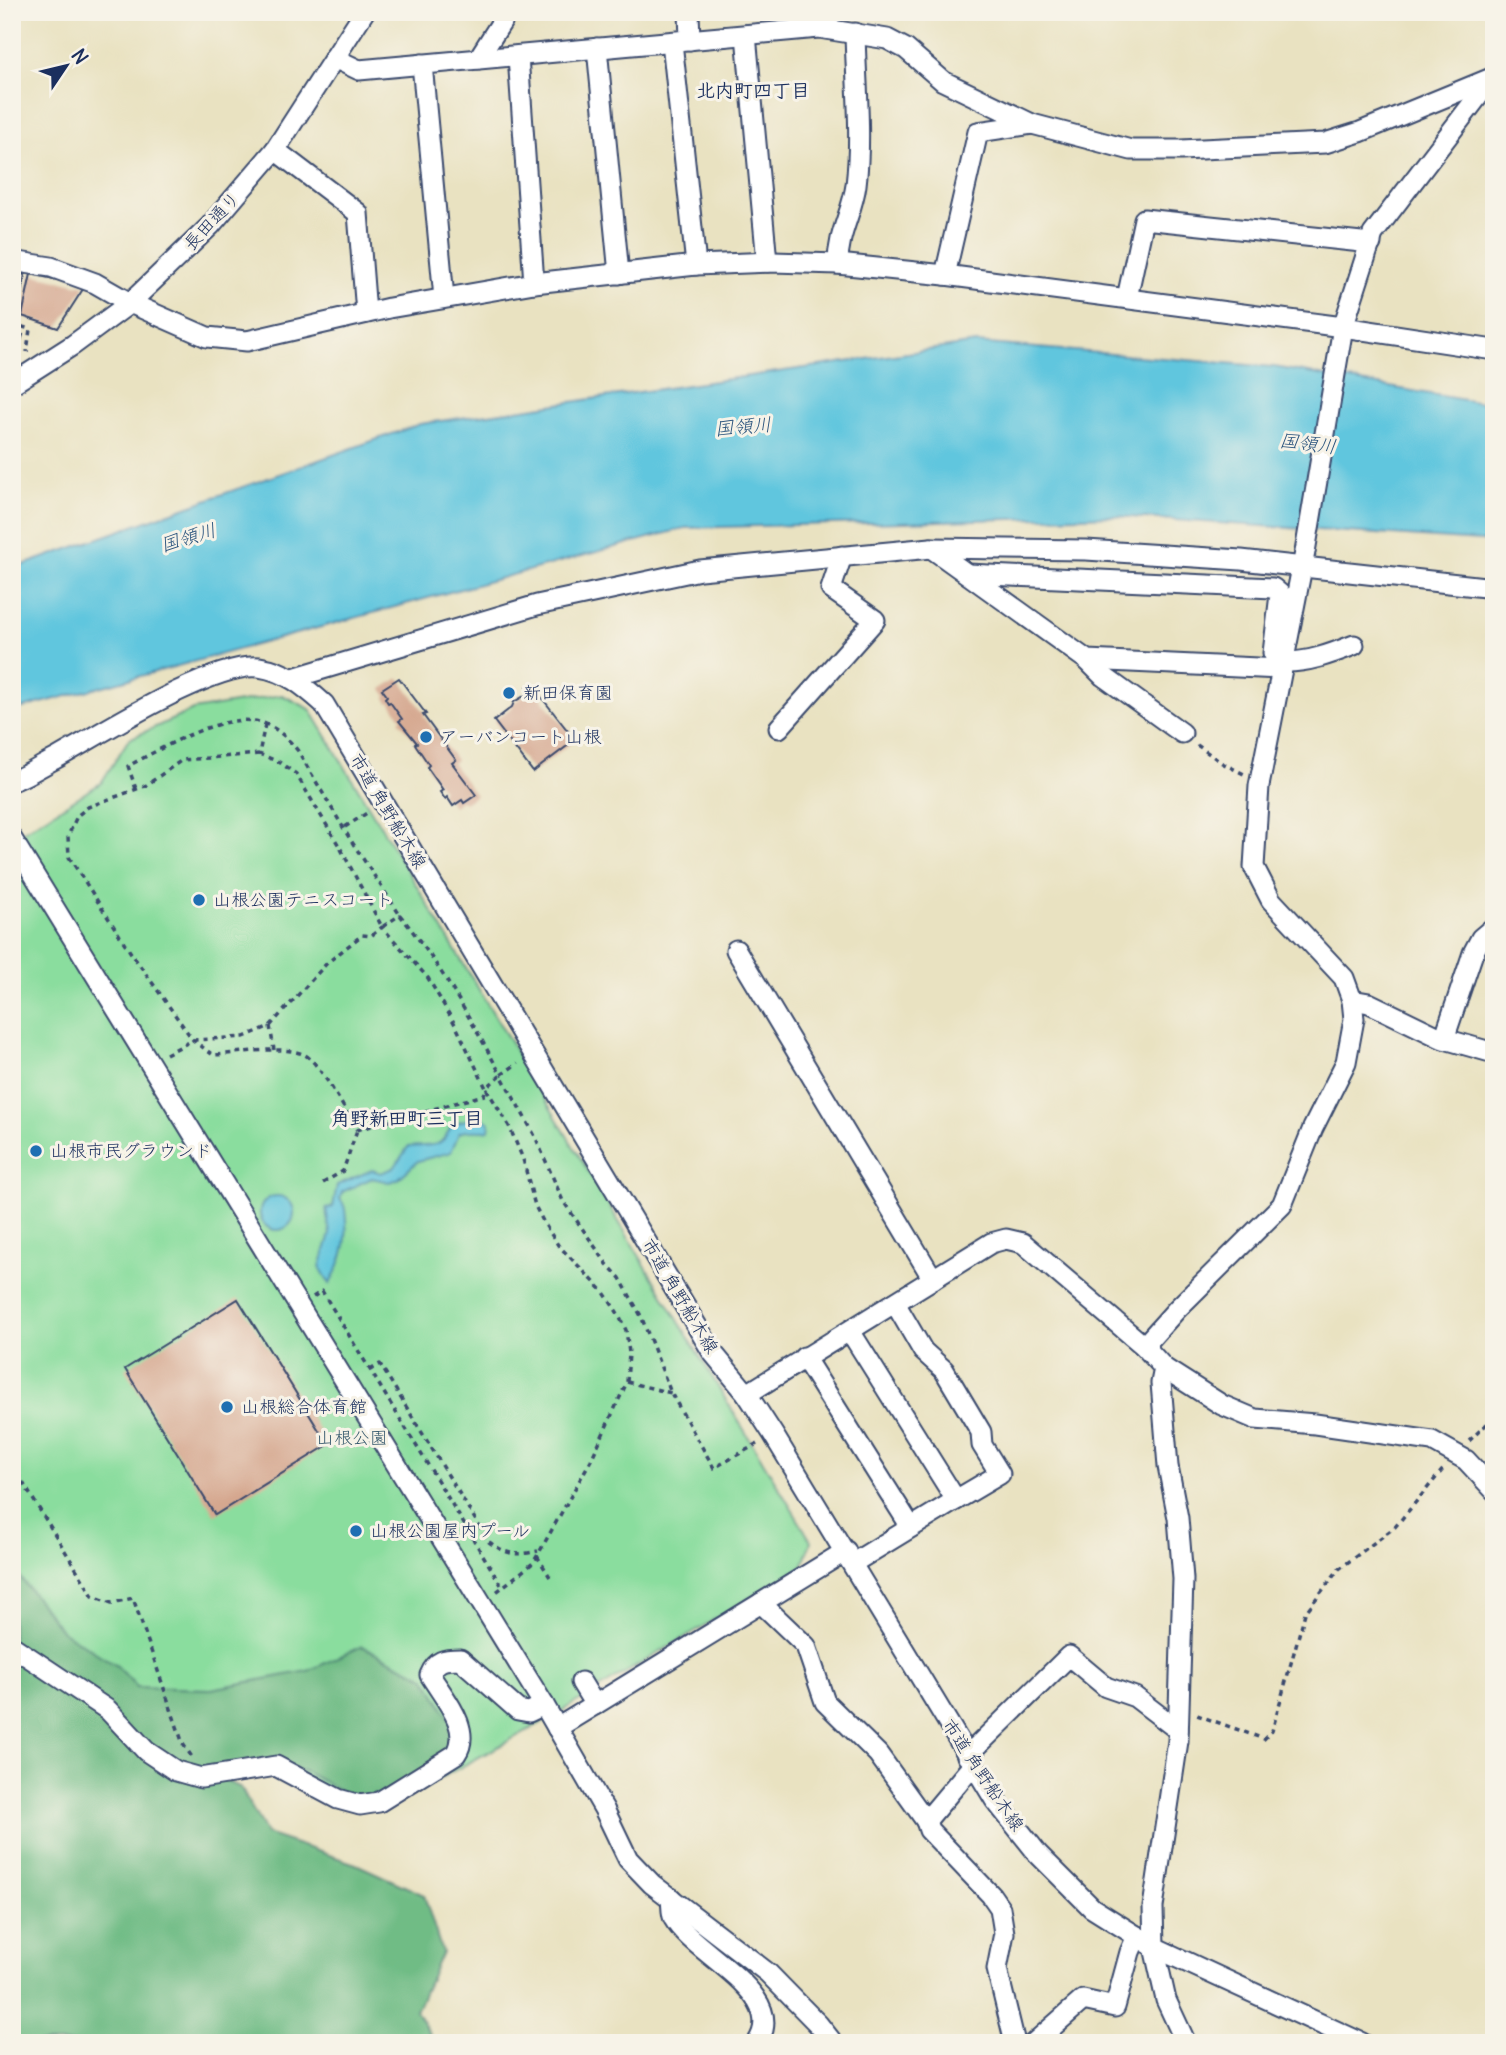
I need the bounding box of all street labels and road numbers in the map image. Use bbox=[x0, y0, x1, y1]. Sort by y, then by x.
street label: 長田通り bbox=[179, 186, 245, 255]
street label: 市道 角野船木線 bbox=[345, 749, 432, 873]
street label: 市道 角野船木線 bbox=[637, 1234, 724, 1358]
street label: 市道 角野船木線 bbox=[937, 1714, 1029, 1835]

